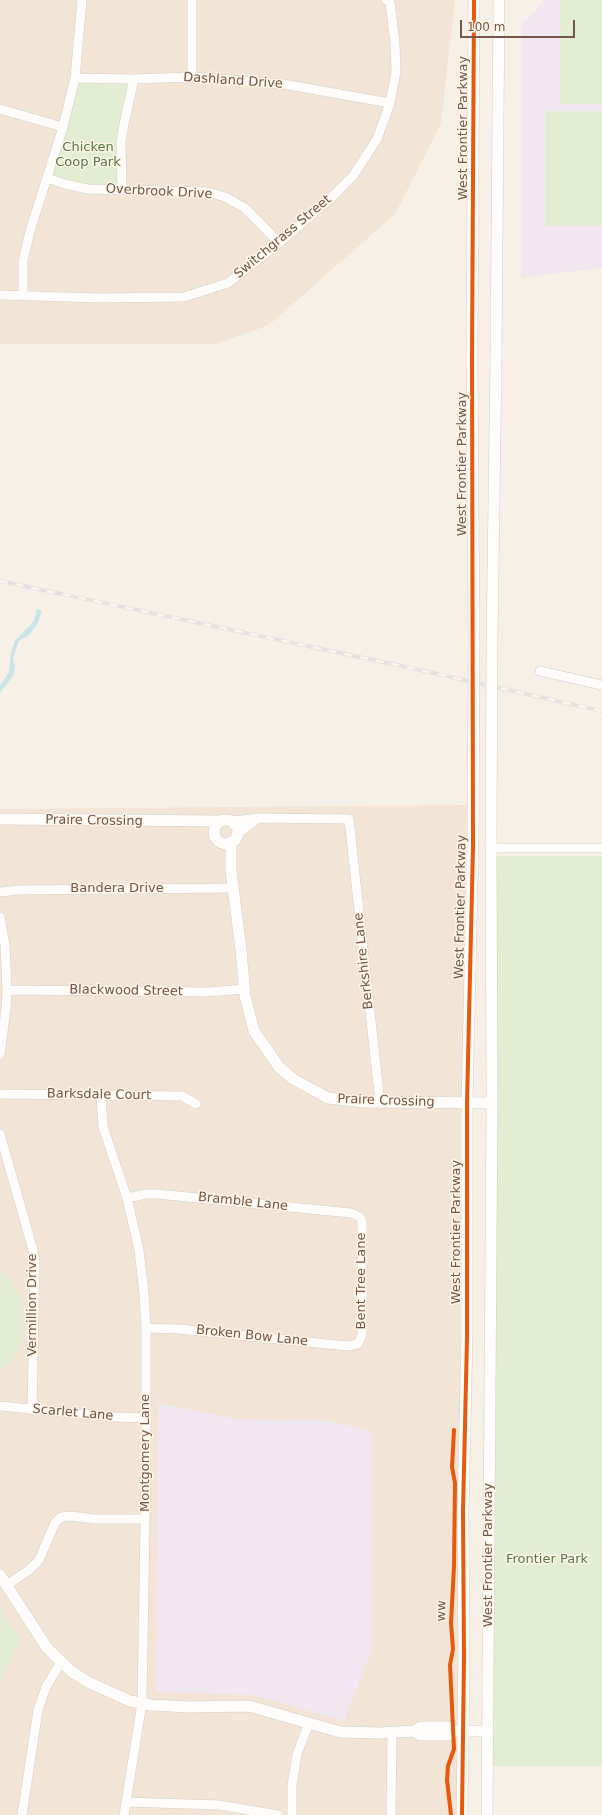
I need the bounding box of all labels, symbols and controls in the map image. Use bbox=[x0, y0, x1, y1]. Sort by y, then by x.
scale bar bbox=[462, 12, 577, 38]
text: 100 m bbox=[467, 20, 505, 34]
street label: West Frontier Parkway bbox=[456, 56, 472, 200]
street label: Dashland Drive bbox=[183, 70, 283, 92]
park label: Chicken Coop Park bbox=[55, 140, 121, 171]
street label: Overbrook Drive bbox=[105, 181, 213, 203]
street label: Switchgrass Street bbox=[231, 192, 335, 282]
street label: West Frontier Parkway bbox=[455, 392, 471, 536]
street label: Praire Crossing bbox=[45, 812, 143, 830]
street label: West Frontier Parkway bbox=[452, 835, 470, 979]
street label: Bandera Drive bbox=[70, 881, 164, 897]
street label: Berkshire Lane bbox=[351, 912, 377, 1010]
street label: Blackwood Street bbox=[69, 982, 183, 1000]
street label: Barksdale Court bbox=[47, 1086, 151, 1104]
street label: Praire Crossing bbox=[337, 1092, 435, 1110]
street label: West Frontier Parkway bbox=[449, 1160, 465, 1304]
street label: Bramble Lane bbox=[197, 1190, 289, 1214]
street label: Bent Tree Lane bbox=[354, 1232, 370, 1330]
street label: Vermillion Drive bbox=[25, 1253, 41, 1357]
street label: Broken Bow Lane bbox=[195, 1322, 309, 1350]
street label: Montgomery Lane bbox=[138, 1394, 154, 1512]
street label: Scarlet Lane bbox=[32, 1402, 114, 1424]
street label: West Frontier Parkway bbox=[481, 1483, 497, 1627]
park label: Frontier Park bbox=[506, 1552, 588, 1568]
street label: ww bbox=[434, 1600, 450, 1622]

